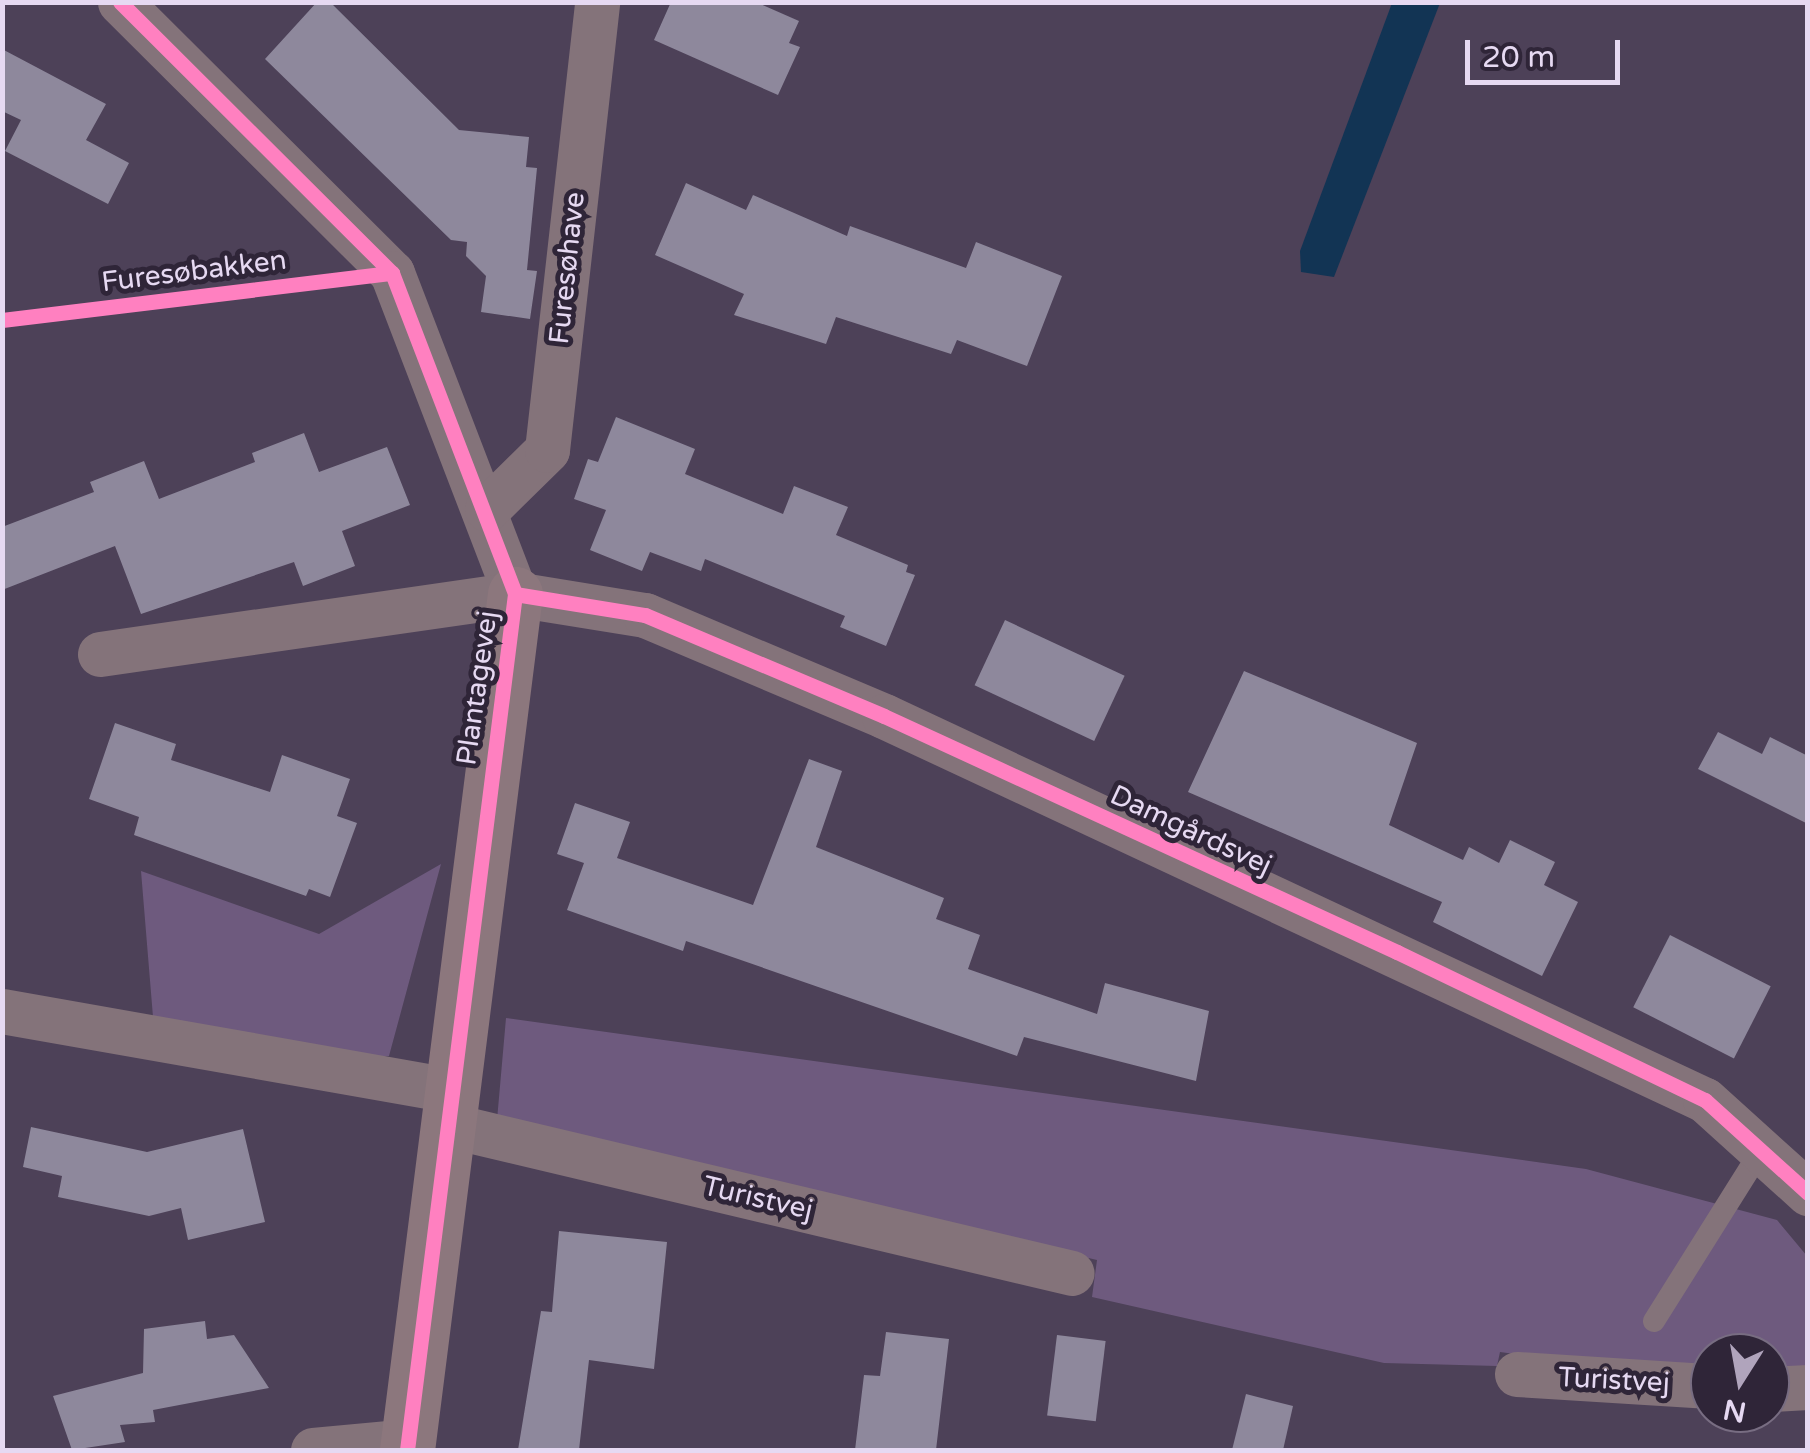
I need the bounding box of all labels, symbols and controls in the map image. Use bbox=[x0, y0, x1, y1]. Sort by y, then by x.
scale bar bbox=[1470, 20, 1625, 82]
text: 20 m bbox=[1482, 39, 1555, 76]
street label: Furesøhave bbox=[542, 190, 592, 346]
street label: Furesøbakken bbox=[100, 243, 288, 299]
street label: Plantagevej bbox=[450, 609, 504, 767]
street label: Damgårdsvej bbox=[1105, 778, 1277, 882]
street label: Turistvej bbox=[700, 1169, 816, 1227]
north arrow bbox=[1690, 1333, 1790, 1433]
street label: Turistvej bbox=[1557, 1360, 1671, 1400]
text: N bbox=[1720, 1392, 1749, 1429]

